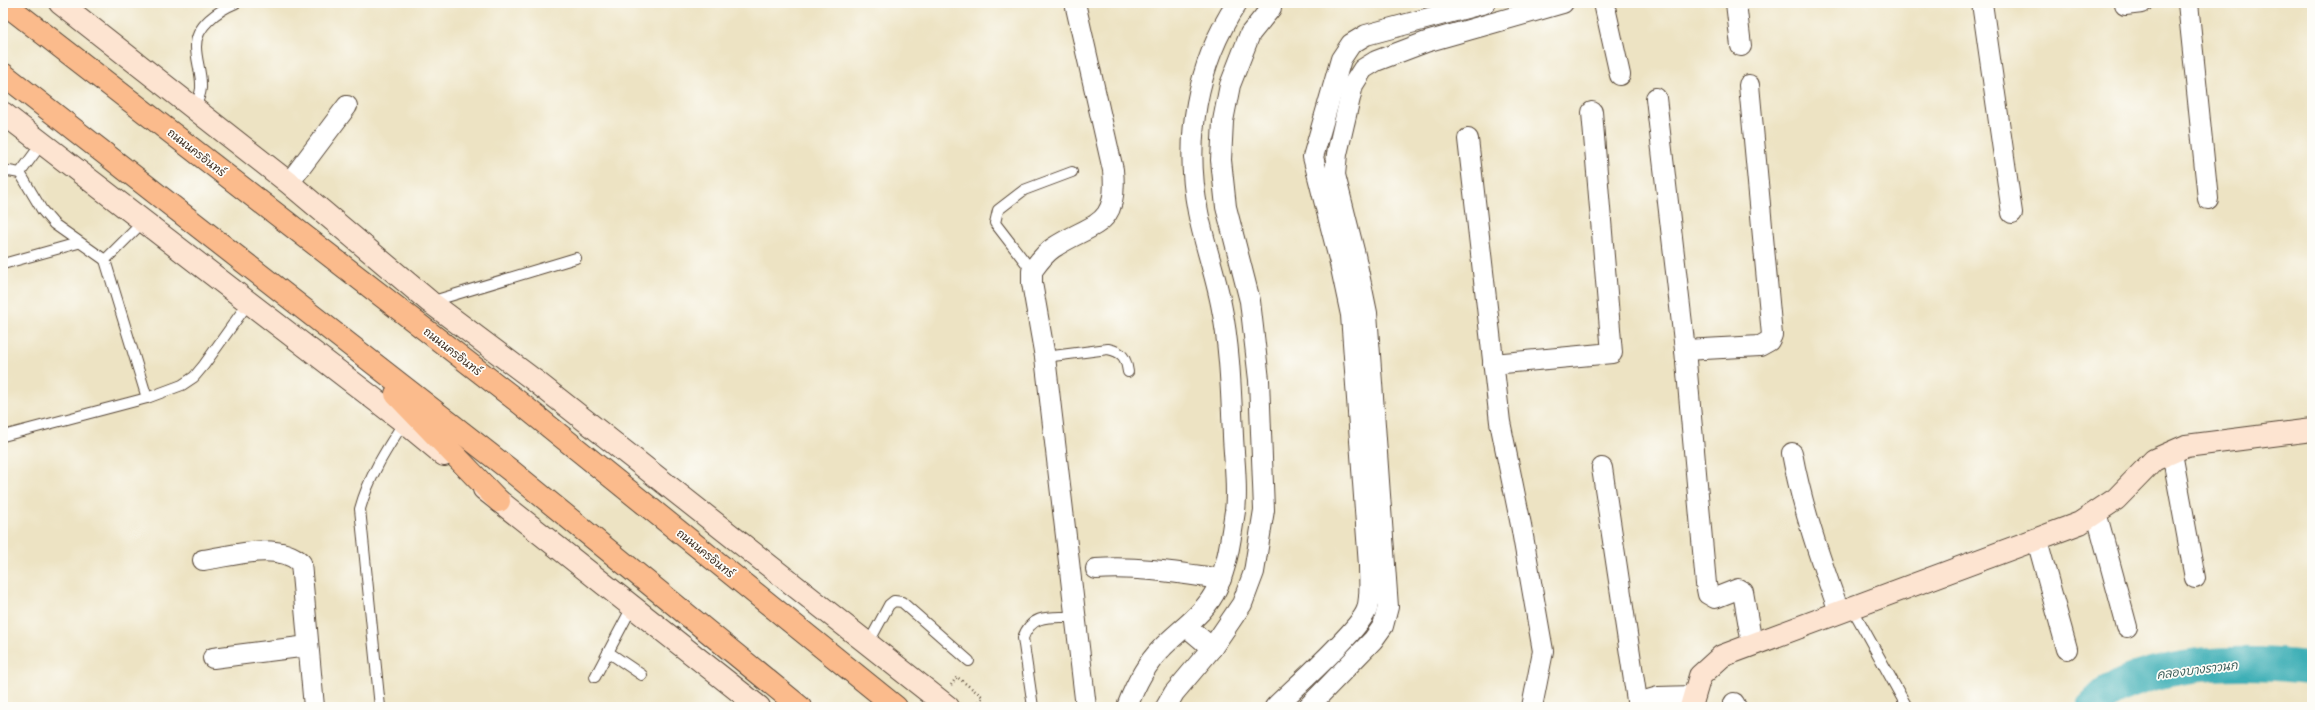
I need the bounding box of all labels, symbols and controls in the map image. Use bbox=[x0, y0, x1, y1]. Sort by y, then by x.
street label: ถนนนครอินทร์ bbox=[164, 124, 230, 181]
street label: ถนนนครอินทร์ bbox=[420, 323, 486, 380]
street label: ถนนนครอินทร์ bbox=[673, 524, 739, 582]
water label: คลองบางราวนก bbox=[2156, 655, 2240, 683]

